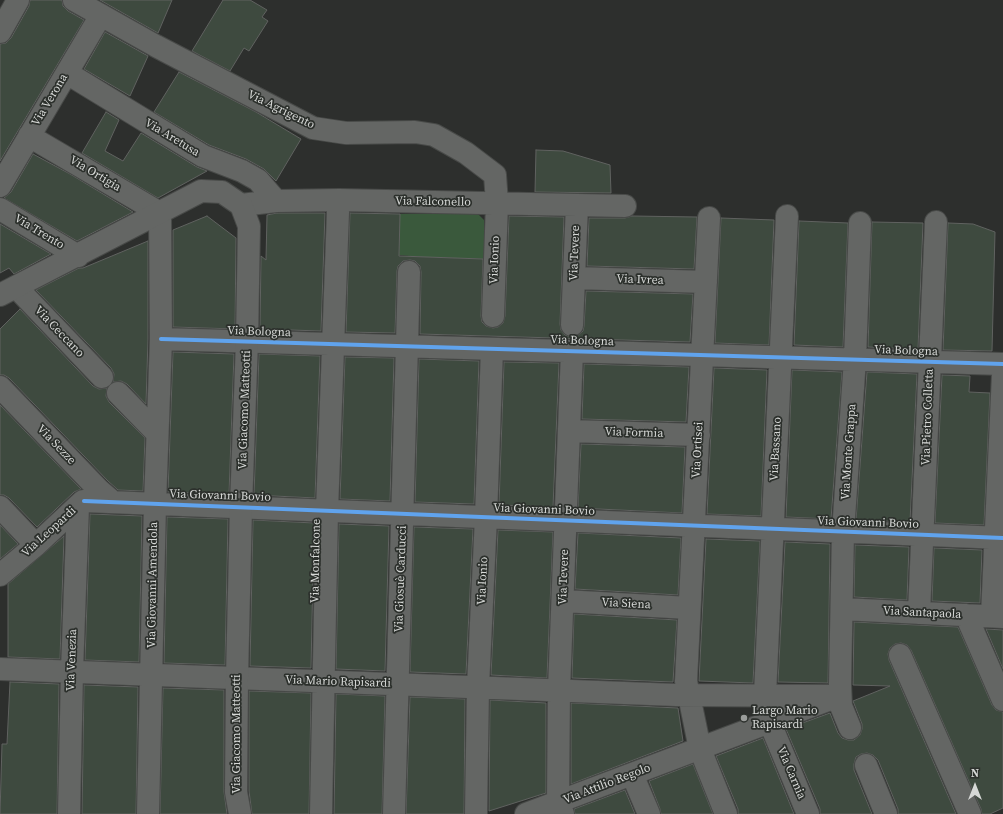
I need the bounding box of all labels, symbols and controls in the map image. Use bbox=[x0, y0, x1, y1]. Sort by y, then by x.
street label: Via Verona bbox=[29, 71, 71, 129]
street label: Via Agrigento bbox=[245, 88, 317, 132]
street label: Via Aretusa bbox=[142, 116, 202, 160]
street label: Via Ortigia bbox=[67, 153, 123, 195]
street label: Via Falconello bbox=[395, 194, 471, 210]
street label: Via Trento bbox=[11, 211, 67, 253]
street label: Via Tevere bbox=[567, 225, 583, 281]
street label: Via Ionio bbox=[487, 236, 503, 284]
street label: Via Ivrea bbox=[616, 272, 664, 288]
street label: Via Ceccano bbox=[31, 303, 87, 361]
street label: Via Bologna bbox=[227, 324, 291, 340]
street label: Via Bologna bbox=[550, 333, 614, 349]
street label: Via Bologna bbox=[874, 343, 938, 359]
street label: Via Giacomo Matteotti bbox=[236, 350, 254, 470]
street label: Via Pietro Colletta bbox=[919, 368, 937, 466]
street label: Via Monte Grappa bbox=[838, 403, 860, 501]
street label: Via Bassano bbox=[767, 417, 785, 481]
street label: Via Ortisei bbox=[689, 421, 707, 479]
street label: Via Sezze bbox=[34, 422, 78, 468]
street label: Via Formia bbox=[604, 425, 664, 441]
street label: Via Giovanni Bovio bbox=[169, 487, 271, 505]
street label: Via Giovanni Bovio bbox=[493, 501, 595, 519]
street label: Via Leopardi bbox=[19, 504, 79, 560]
street label: Via Giovanni Bovio bbox=[817, 514, 919, 532]
street label: Via Monfalcone bbox=[308, 519, 324, 603]
street label: Via Giovanni Amendola bbox=[145, 522, 161, 648]
street label: Via Giosuè Carducci bbox=[392, 525, 410, 633]
street label: Via Tevere bbox=[556, 549, 572, 605]
street label: Via Ionio bbox=[475, 556, 491, 606]
street label: Via Siena bbox=[601, 596, 651, 612]
street label: Via Santapaola bbox=[882, 604, 962, 622]
street label: Via Venezia bbox=[64, 629, 80, 691]
street label: Via Mario Rapisardi bbox=[285, 673, 391, 691]
street label: Via Giacomo Matteotti bbox=[230, 674, 244, 794]
place label: Largo Mario Rapisardi bbox=[752, 704, 818, 732]
marker: Largo Mario Rapisardi bbox=[739, 713, 749, 723]
street label: Via Carnia bbox=[773, 744, 809, 802]
street label: Via Attilio Regolo bbox=[561, 761, 653, 807]
north arrow bbox=[955, 766, 995, 806]
text: N bbox=[971, 766, 979, 781]

